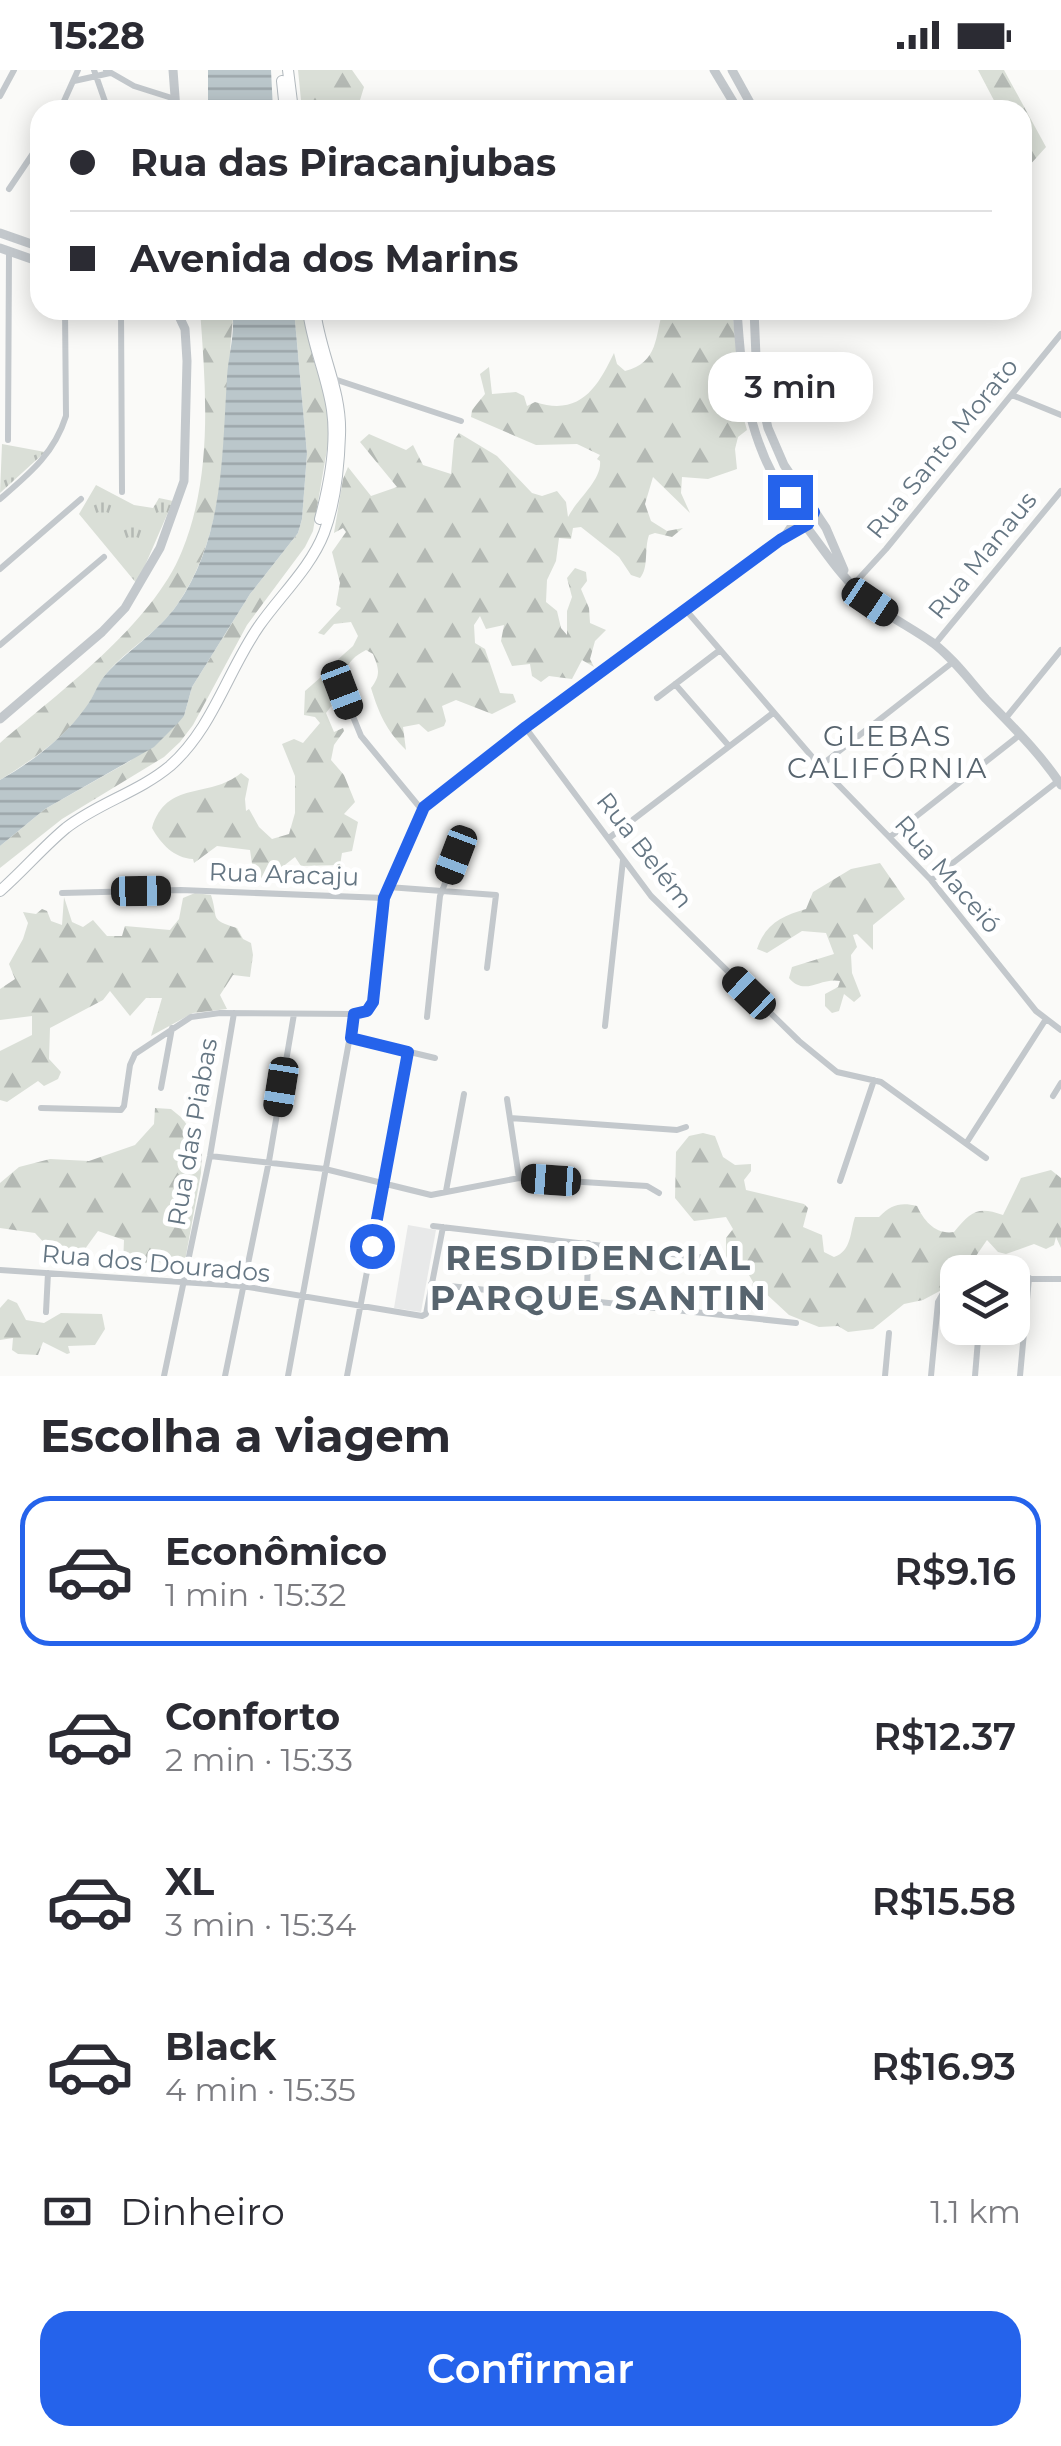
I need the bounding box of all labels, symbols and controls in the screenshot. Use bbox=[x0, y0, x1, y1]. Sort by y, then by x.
text: 15:28 bbox=[50, 12, 145, 59]
text: Rua das Piracanjubas bbox=[130, 139, 556, 186]
text: Avenida dos Marins bbox=[130, 235, 518, 282]
callout: 3 min bbox=[708, 352, 872, 422]
street label: Rua Santo Morato bbox=[860, 352, 1024, 544]
text: 3 min bbox=[744, 367, 837, 406]
route end bbox=[768, 475, 813, 520]
street label: Rua Manaus bbox=[921, 485, 1043, 625]
car bbox=[837, 573, 903, 631]
car bbox=[317, 657, 367, 723]
district label: GLEBAS CALIFÓRNIA bbox=[787, 719, 989, 785]
street label: Rua Belém bbox=[591, 786, 699, 914]
street label: Rua Maceió bbox=[889, 809, 1007, 939]
car bbox=[431, 822, 481, 888]
street label: Rua Aracaju bbox=[208, 856, 360, 892]
car bbox=[111, 875, 171, 907]
car bbox=[717, 961, 781, 1025]
street label: Rua das Piabas bbox=[161, 1036, 223, 1228]
car bbox=[261, 1055, 301, 1119]
car bbox=[520, 1163, 582, 1197]
route start bbox=[350, 1224, 395, 1269]
district label: RESDIDENCIAL PARQUE SANTIN bbox=[430, 1236, 768, 1319]
street label: Rua dos Dourados bbox=[40, 1238, 272, 1288]
map controls bbox=[940, 1255, 1030, 1345]
button: layers bbox=[940, 1255, 1030, 1345]
text: Escolha a viagem bbox=[40, 1408, 451, 1463]
icon: car bbox=[45, 1526, 135, 1616]
text: Econômico bbox=[165, 1528, 387, 1575]
text: R$9.16 bbox=[894, 1548, 1016, 1595]
text: 1 min · 15:32 bbox=[165, 1575, 346, 1614]
icon: car bbox=[45, 1691, 135, 1781]
text: Conforto bbox=[165, 1693, 340, 1740]
text: R$12.37 bbox=[873, 1713, 1016, 1760]
text: 2 min · 15:33 bbox=[165, 1740, 353, 1779]
icon: car bbox=[45, 1856, 135, 1946]
text: XL bbox=[165, 1858, 214, 1905]
text: R$15.58 bbox=[872, 1878, 1016, 1925]
text: 3 min · 15:34 bbox=[165, 1905, 356, 1944]
icon: car bbox=[45, 2021, 135, 2111]
text: Black bbox=[165, 2023, 276, 2070]
text: R$16.93 bbox=[871, 2043, 1016, 2090]
text: 4 min · 15:35 bbox=[165, 2070, 356, 2109]
icon: cash bbox=[40, 2184, 95, 2239]
text: Dinheiro bbox=[120, 2188, 285, 2235]
text: 1.1 km bbox=[930, 2192, 1021, 2231]
button: Confirmar bbox=[40, 2311, 1021, 2426]

